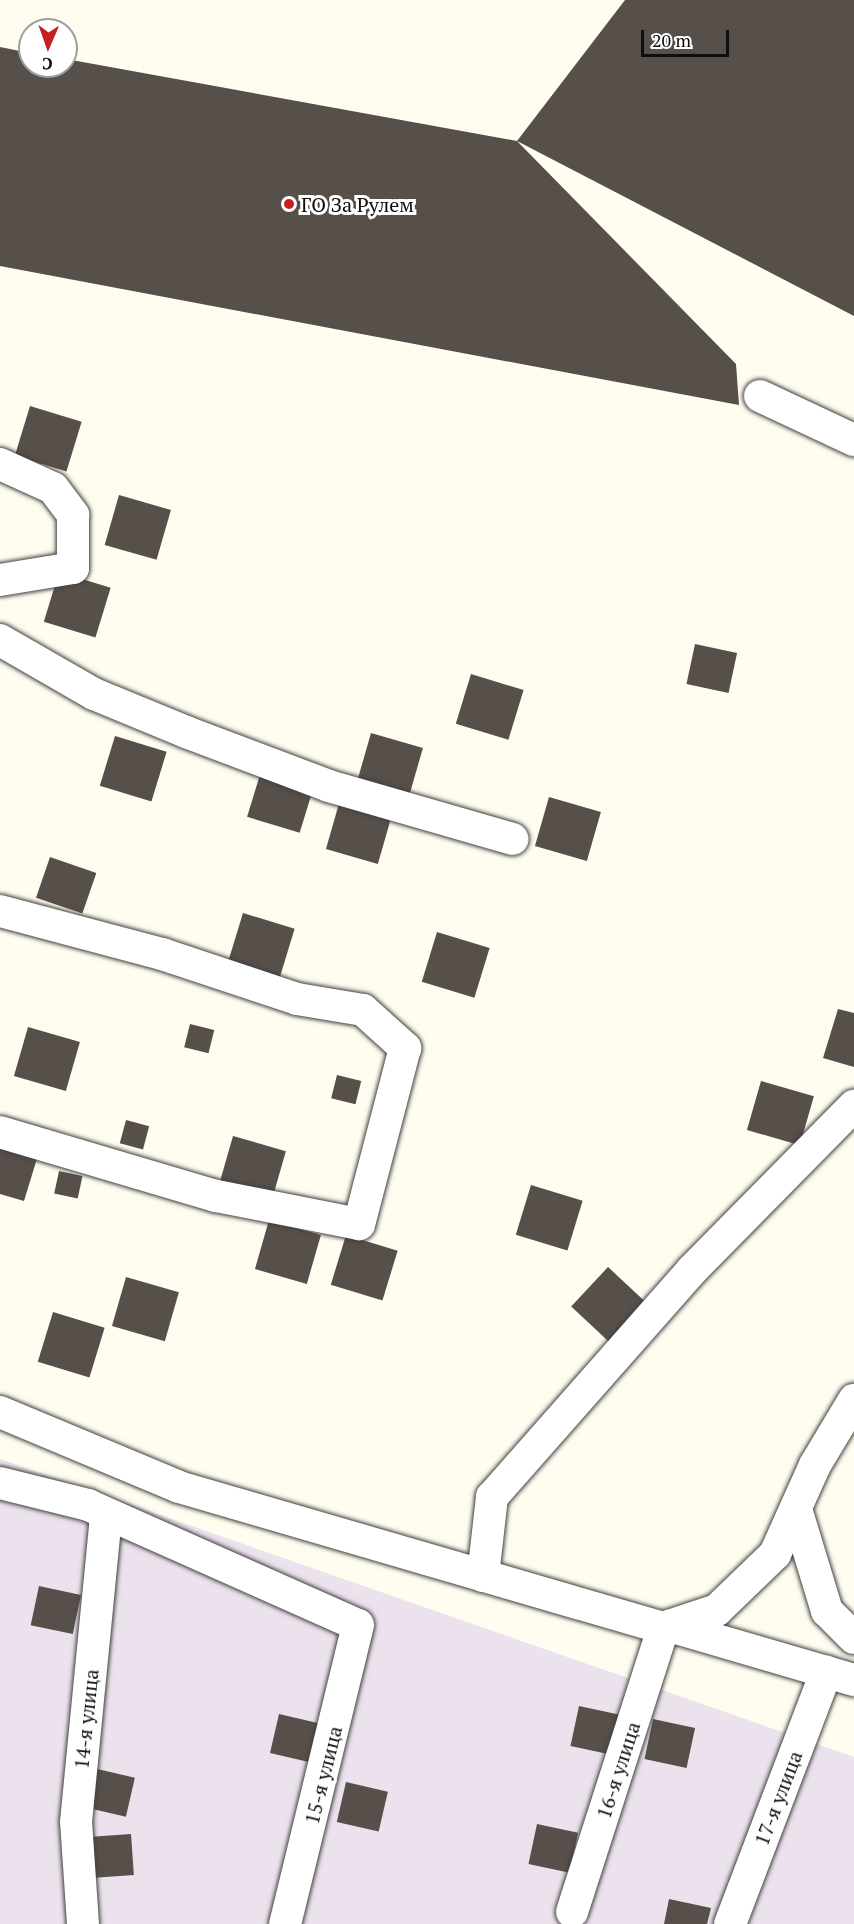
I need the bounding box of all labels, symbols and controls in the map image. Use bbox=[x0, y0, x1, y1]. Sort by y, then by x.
north arrow bbox=[18, 18, 78, 78]
scale bar bbox=[644, 18, 732, 56]
text: 20 m bbox=[652, 28, 691, 52]
text: С bbox=[42, 53, 53, 75]
place label: ГО За Рулем bbox=[301, 192, 414, 216]
marker: ГО За Рулем bbox=[282, 197, 296, 211]
street label: 14-я улица bbox=[69, 1668, 103, 1770]
street label: 16-я улица bbox=[591, 1719, 645, 1821]
street label: 15-я улица bbox=[299, 1723, 347, 1827]
street label: 17-я улица bbox=[749, 1747, 807, 1849]

